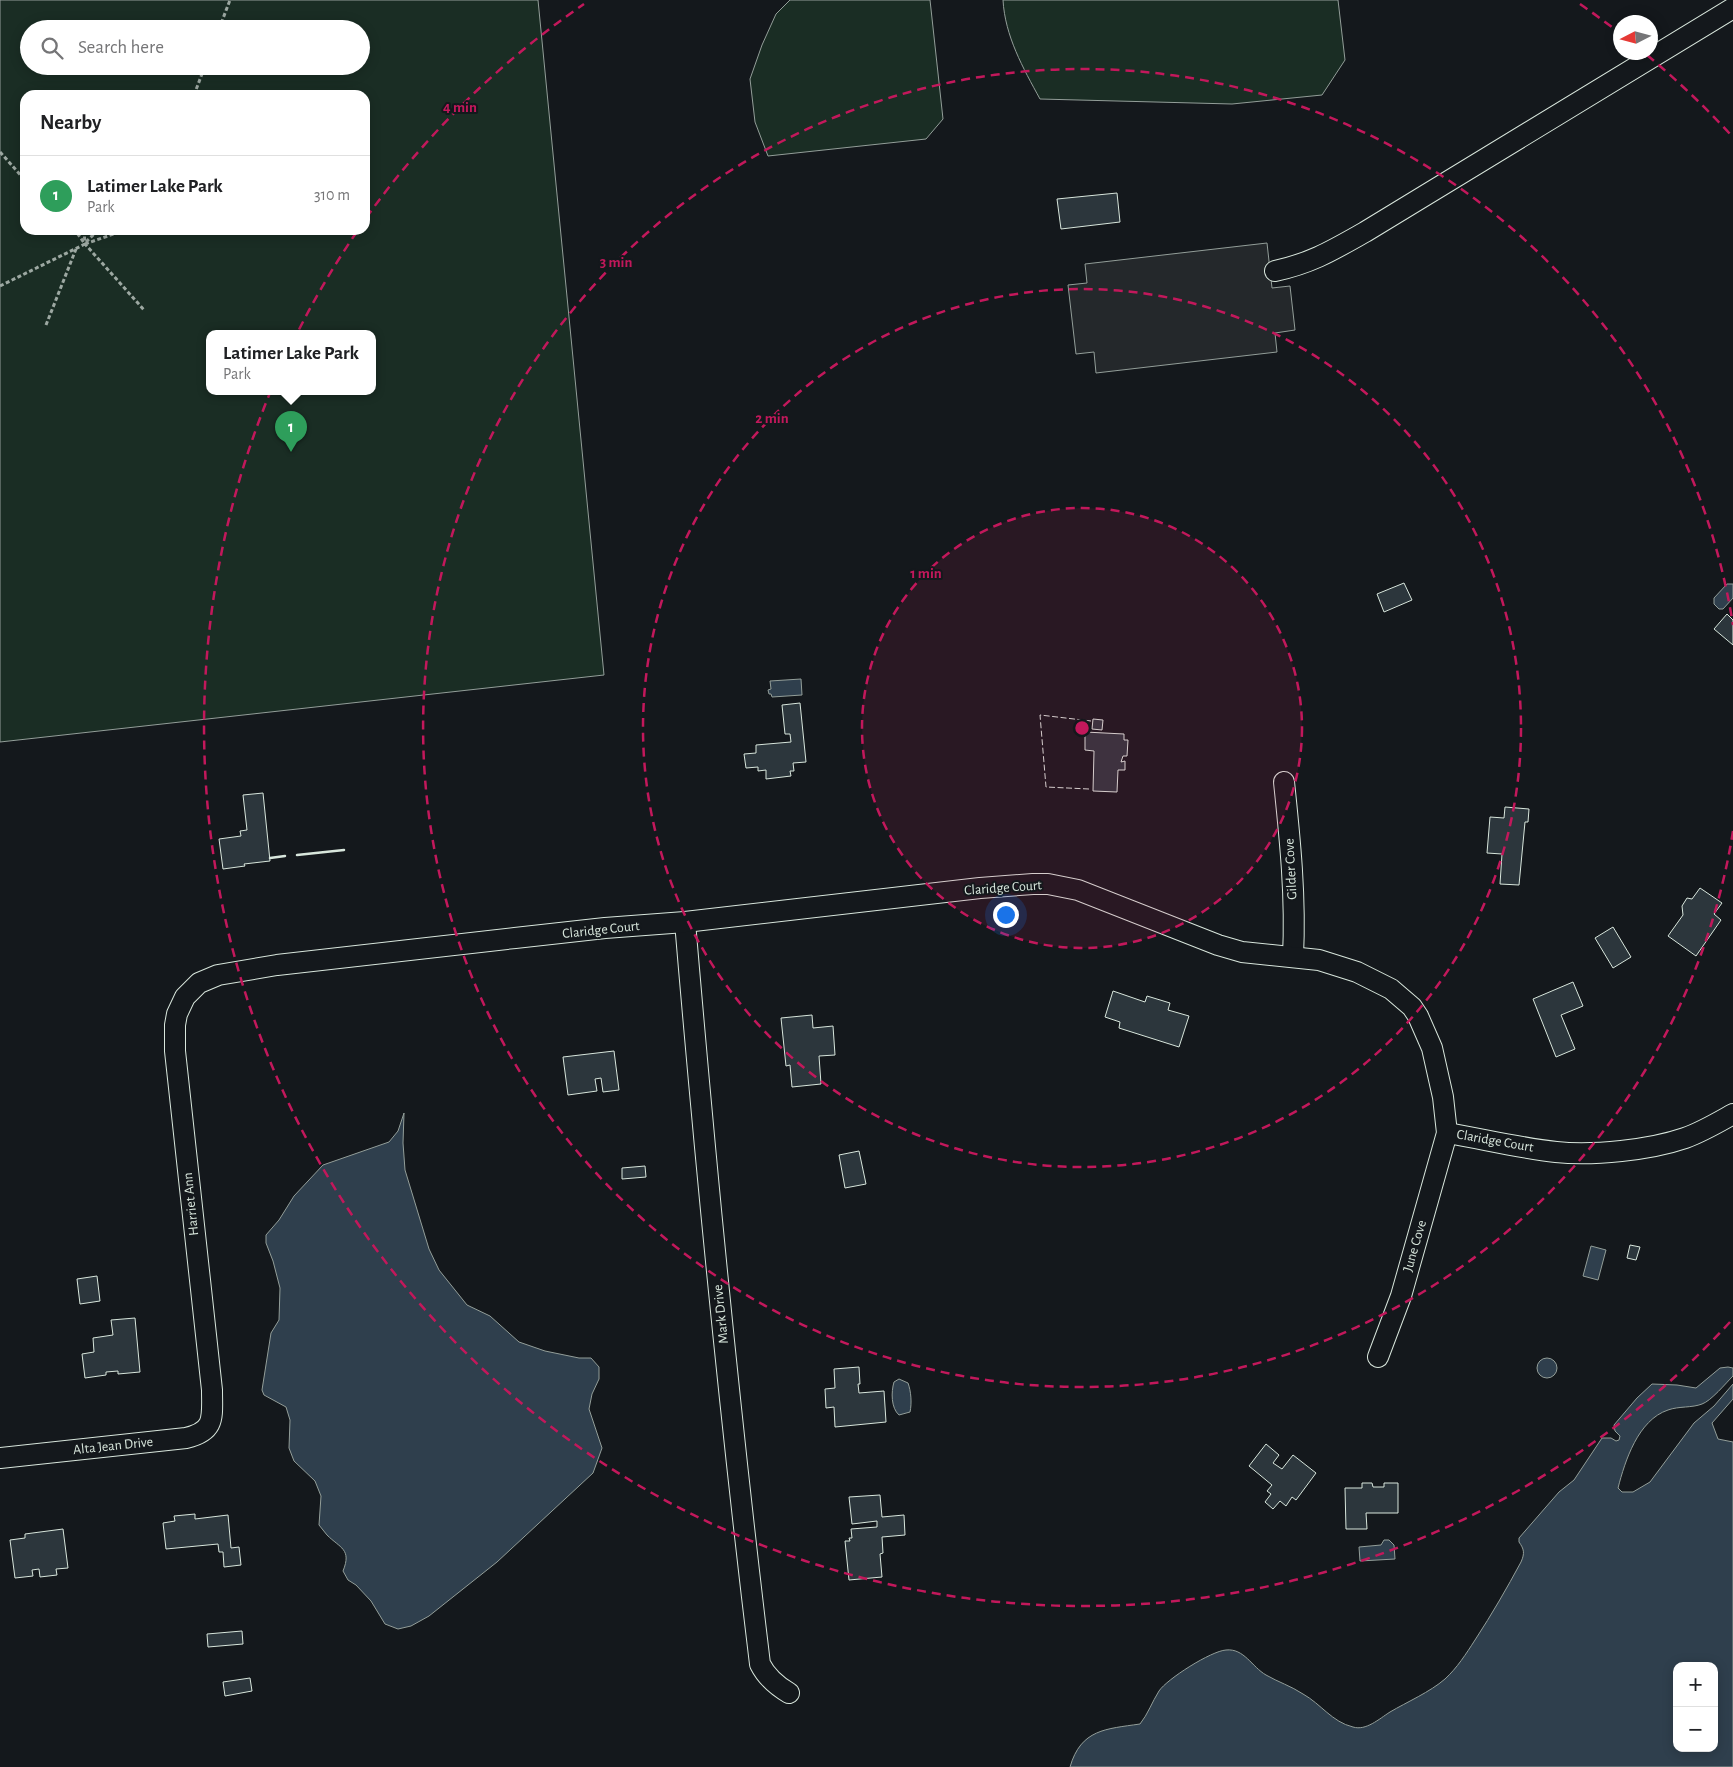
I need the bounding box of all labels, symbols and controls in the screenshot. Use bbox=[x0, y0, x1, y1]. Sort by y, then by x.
north arrow bbox=[1613, 15, 1658, 60]
search box bbox=[20, 20, 370, 75]
icon: search bbox=[38, 34, 66, 62]
text: Search here bbox=[78, 38, 164, 57]
text: 4 min bbox=[443, 100, 477, 115]
text: Nearby bbox=[40, 112, 101, 133]
text: Latimer Lake Park bbox=[87, 177, 223, 196]
text: 1 bbox=[53, 187, 59, 203]
text: 310 m bbox=[314, 187, 350, 203]
text: Park bbox=[87, 199, 115, 215]
text: 3 min bbox=[600, 255, 632, 270]
popup bbox=[206, 330, 376, 395]
text: Latimer Lake Park bbox=[223, 344, 359, 363]
text: Park bbox=[223, 366, 251, 382]
pin: 1 bbox=[275, 411, 307, 452]
text: 2 min bbox=[755, 411, 789, 426]
text: 1 min bbox=[910, 566, 942, 581]
centre of rings bbox=[1073, 719, 1091, 737]
street label: Gilder Cove bbox=[1282, 838, 1300, 900]
street label: Claridge Court bbox=[964, 878, 1043, 898]
your location bbox=[993, 902, 1019, 928]
street label: Claridge Court bbox=[562, 919, 641, 941]
street label: Claridge Court bbox=[1456, 1127, 1535, 1155]
street label: Harriet Ann bbox=[181, 1172, 201, 1236]
street label: June Cove bbox=[1401, 1219, 1429, 1273]
street label: Mark Drive bbox=[711, 1284, 731, 1344]
street label: Alta Jean Drive bbox=[72, 1435, 154, 1457]
map controls bbox=[1673, 1662, 1718, 1752]
button: + bbox=[1673, 1662, 1718, 1707]
button: − bbox=[1673, 1707, 1718, 1752]

